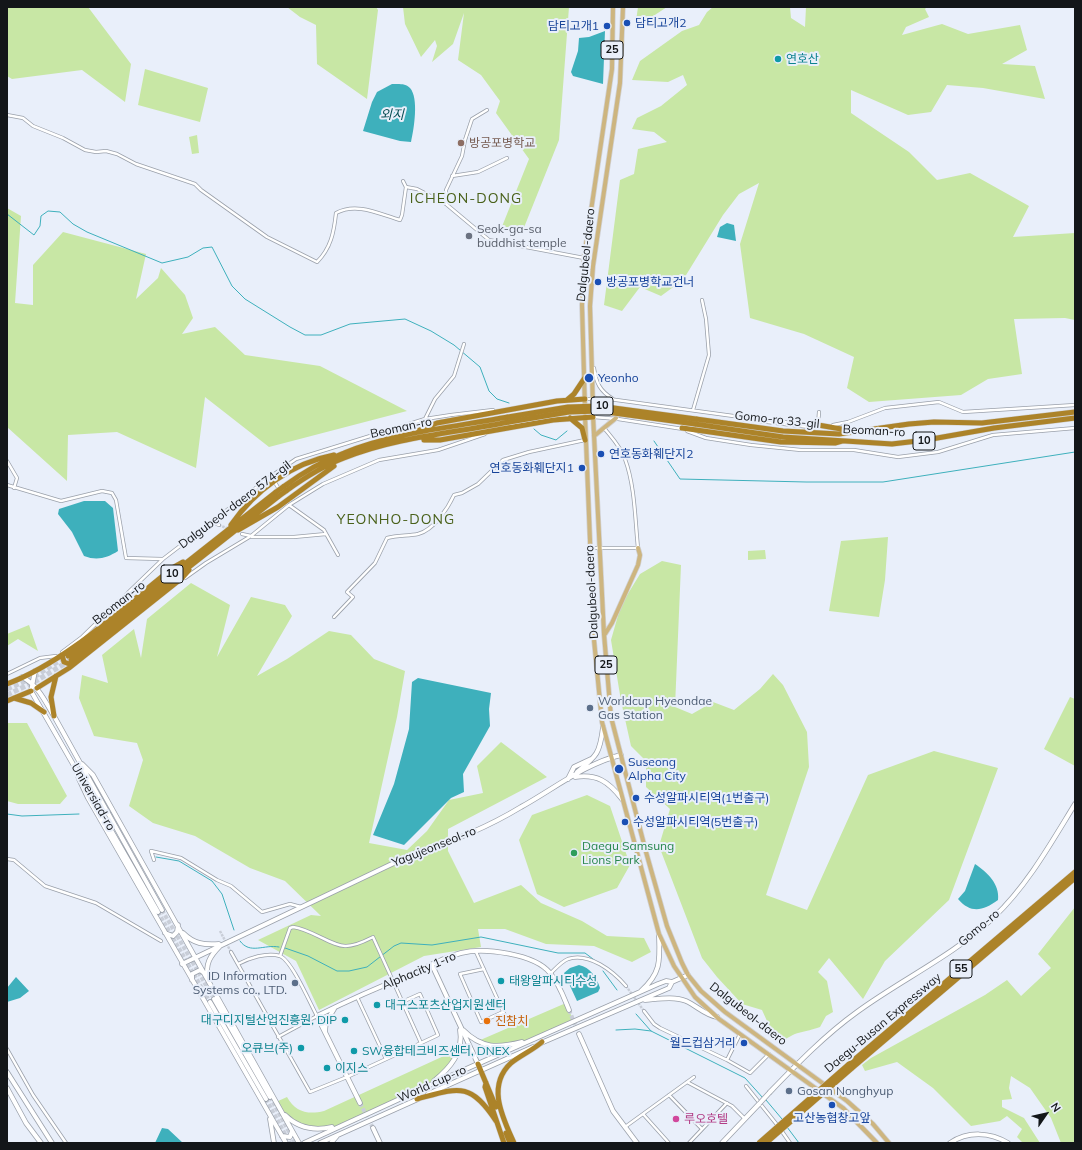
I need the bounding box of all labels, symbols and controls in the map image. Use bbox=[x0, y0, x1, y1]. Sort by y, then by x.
place label: 담티고개2 bbox=[635, 16, 686, 30]
marker: 담티고개2 bbox=[622, 18, 632, 28]
place label: 담티고개1 bbox=[548, 19, 599, 33]
marker: 담티고개1 bbox=[602, 21, 612, 31]
road number: 25 bbox=[601, 41, 623, 59]
place label: 연호산 bbox=[786, 52, 819, 66]
marker: 연호산 bbox=[773, 54, 783, 64]
water label: 외지 bbox=[380, 107, 404, 123]
place label: 방공포병학교 bbox=[469, 136, 535, 150]
marker: 방공포병학교 bbox=[456, 138, 466, 148]
district label: ICHEON-DONG bbox=[410, 191, 522, 207]
street label: Dalgubeol-daero bbox=[574, 208, 598, 302]
place label: Seok-ga-sa buddhist temple bbox=[477, 222, 566, 250]
marker: Seok-ga-sa buddhist temple bbox=[464, 231, 474, 241]
place label: 방공포병학교건너 bbox=[606, 275, 694, 289]
marker: 방공포병학교건너 bbox=[593, 277, 603, 287]
place label: Yeonho bbox=[598, 371, 639, 385]
marker: Yeonho bbox=[583, 372, 595, 384]
road number: 10 bbox=[591, 397, 613, 415]
street label: Gomo-ro 33-gil bbox=[734, 408, 820, 432]
street label: Beoman-ro bbox=[369, 414, 433, 442]
street label: Beoman-ro bbox=[842, 422, 906, 440]
road number: 10 bbox=[913, 432, 935, 450]
place label: 연호동화훼단지2 bbox=[609, 447, 693, 461]
marker: 연호동화훼단지2 bbox=[596, 449, 606, 459]
street label: Dalgubeol-daero 574-gil bbox=[176, 458, 294, 552]
place label: 연호동화훼단지1 bbox=[490, 461, 574, 475]
marker: 연호동화훼단지1 bbox=[577, 463, 587, 473]
district label: YEONHO-DONG bbox=[337, 512, 455, 528]
street label: Dalgubeol-daero bbox=[582, 545, 602, 639]
road number: 10 bbox=[161, 565, 183, 583]
street label: Beoman-ro bbox=[90, 578, 148, 628]
road number: 25 bbox=[595, 656, 617, 674]
place label: Worldcup Hyeondae Gas Station bbox=[598, 694, 712, 722]
marker: Worldcup Hyeondae Gas Station bbox=[585, 703, 595, 713]
place label: Suseong Alpha City bbox=[628, 755, 686, 783]
street label: Universiad-ro bbox=[68, 761, 118, 833]
marker: Suseong Alpha City bbox=[613, 763, 625, 775]
place label: 수성알파시티역(1번출구) bbox=[644, 791, 769, 805]
marker: 수성알파시티역(1번출구) bbox=[631, 793, 641, 803]
place label: 수성알파시티역(5번출구) bbox=[633, 815, 758, 829]
marker: 수성알파시티역(5번출구) bbox=[620, 817, 630, 827]
street label: Yagujeonseol-ro bbox=[390, 824, 478, 870]
place label: Daegu Samsung Lions Park bbox=[582, 839, 674, 867]
marker: Daegu Samsung Lions Park bbox=[569, 848, 579, 858]
street label: Gomo-ro bbox=[955, 907, 1003, 949]
street label: Alphacity 1-ro bbox=[380, 949, 458, 993]
road number: 55 bbox=[950, 960, 972, 978]
place label: ID Information Systems co., LTD. bbox=[193, 969, 287, 997]
street label: Daegu-Busan Expressway bbox=[822, 970, 944, 1076]
place label: 태왕알파시티수성 bbox=[509, 974, 597, 988]
marker: 태왕알파시티수성 bbox=[496, 976, 506, 986]
marker: ID Information Systems co., LTD. bbox=[290, 978, 300, 988]
street label: Dalgubeol-daero bbox=[707, 979, 789, 1049]
place label: 대구스포츠산업지원센터 bbox=[385, 998, 506, 1012]
marker: 대구스포츠산업지원센터 bbox=[372, 1000, 382, 1010]
place label: 대구디지털산업진흥원, DIP bbox=[201, 1013, 337, 1027]
place label: 진참치 bbox=[495, 1014, 528, 1028]
marker: 대구디지털산업진흥원, DIP bbox=[340, 1015, 350, 1025]
marker: 진참치 bbox=[482, 1016, 492, 1026]
place label: 월드컵삼거리 bbox=[670, 1036, 736, 1050]
marker: 월드컵삼거리 bbox=[739, 1038, 749, 1048]
place label: 오큐브(주) bbox=[241, 1041, 293, 1055]
marker: 오큐브(주) bbox=[296, 1043, 306, 1053]
place label: SW융합테크비즈센터, DNEX bbox=[362, 1044, 510, 1058]
marker: SW융합테크비즈센터, DNEX bbox=[349, 1046, 359, 1056]
place label: 이지스 bbox=[335, 1061, 368, 1075]
street label: World cup-ro bbox=[395, 1062, 469, 1106]
marker: 이지스 bbox=[322, 1063, 332, 1073]
place label: Gosan Nonghyup bbox=[797, 1084, 893, 1098]
marker: Gosan Nonghyup bbox=[784, 1086, 794, 1096]
north arrow bbox=[1026, 1094, 1066, 1134]
marker: 고산농협창고앞 bbox=[827, 1100, 837, 1110]
text: N bbox=[1048, 1100, 1064, 1115]
place label: 고산농협창고앞 bbox=[793, 1111, 871, 1125]
place label: 루오호텔 bbox=[684, 1112, 728, 1126]
marker: 루오호텔 bbox=[671, 1114, 681, 1124]

